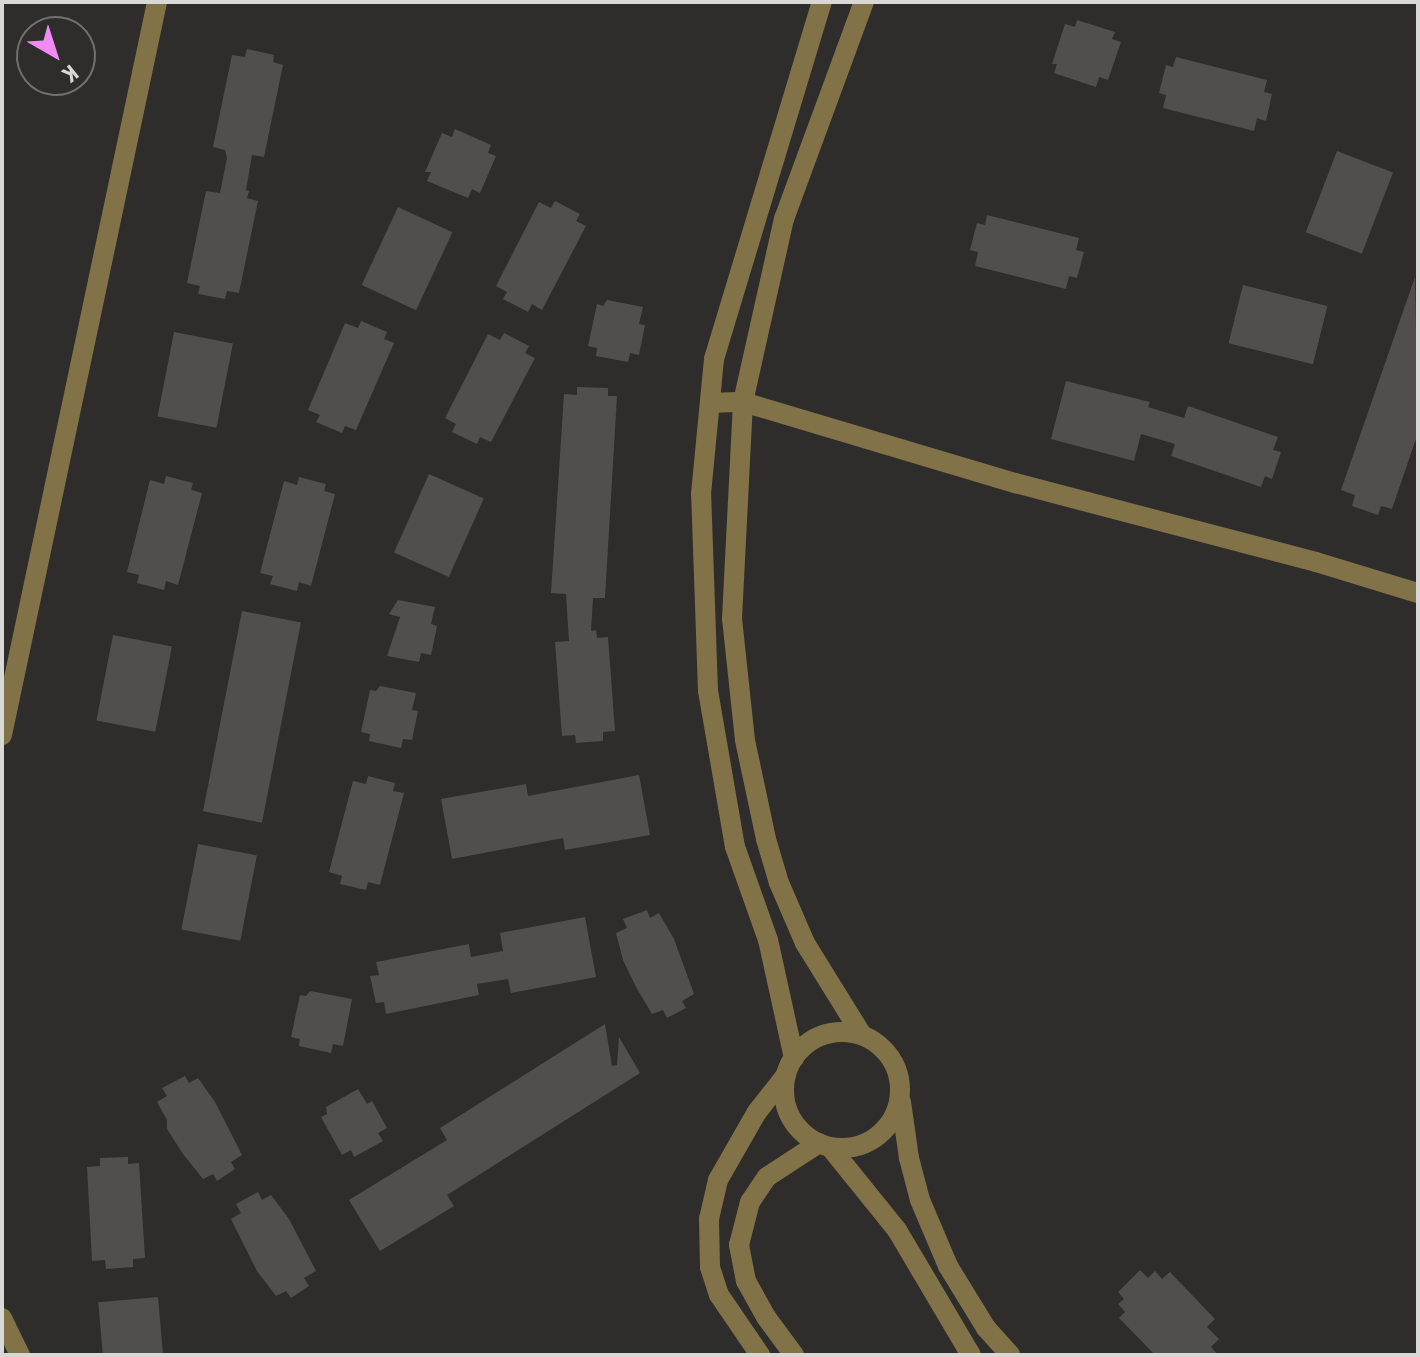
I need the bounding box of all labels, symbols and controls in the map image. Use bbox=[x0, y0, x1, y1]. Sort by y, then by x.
north arrow bbox=[16, 16, 96, 96]
text: K bbox=[58, 60, 83, 87]

